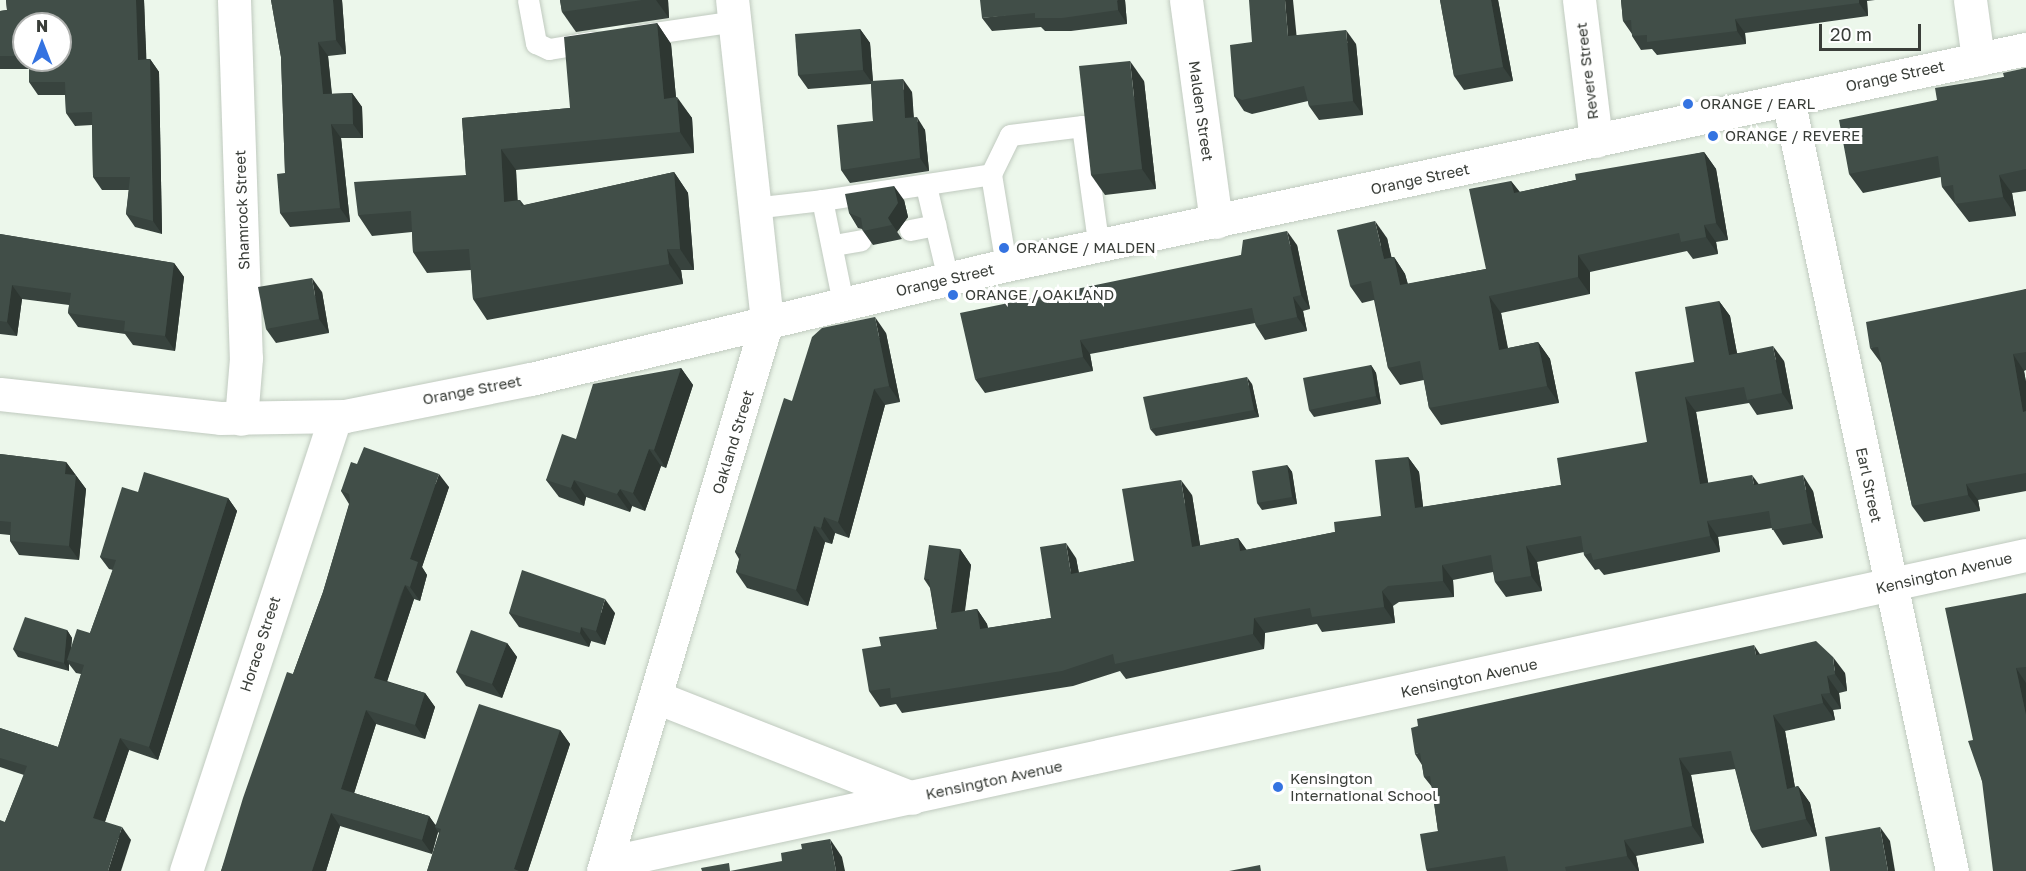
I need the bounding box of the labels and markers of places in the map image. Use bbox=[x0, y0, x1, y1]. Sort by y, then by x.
place label: ORANGE / EARL bbox=[1700, 95, 1815, 113]
marker: ORANGE / EARL bbox=[1681, 97, 1695, 111]
place label: ORANGE / REVERE bbox=[1725, 127, 1860, 145]
marker: ORANGE / REVERE bbox=[1706, 129, 1720, 143]
place label: ORANGE / MALDEN bbox=[1016, 239, 1156, 257]
marker: ORANGE / MALDEN bbox=[997, 241, 1011, 255]
place label: ORANGE / OAKLAND bbox=[965, 286, 1114, 304]
marker: ORANGE / OAKLAND bbox=[946, 288, 960, 302]
place label: Kensington International School bbox=[1290, 769, 1437, 804]
marker: Kensington International School bbox=[1271, 780, 1285, 794]

